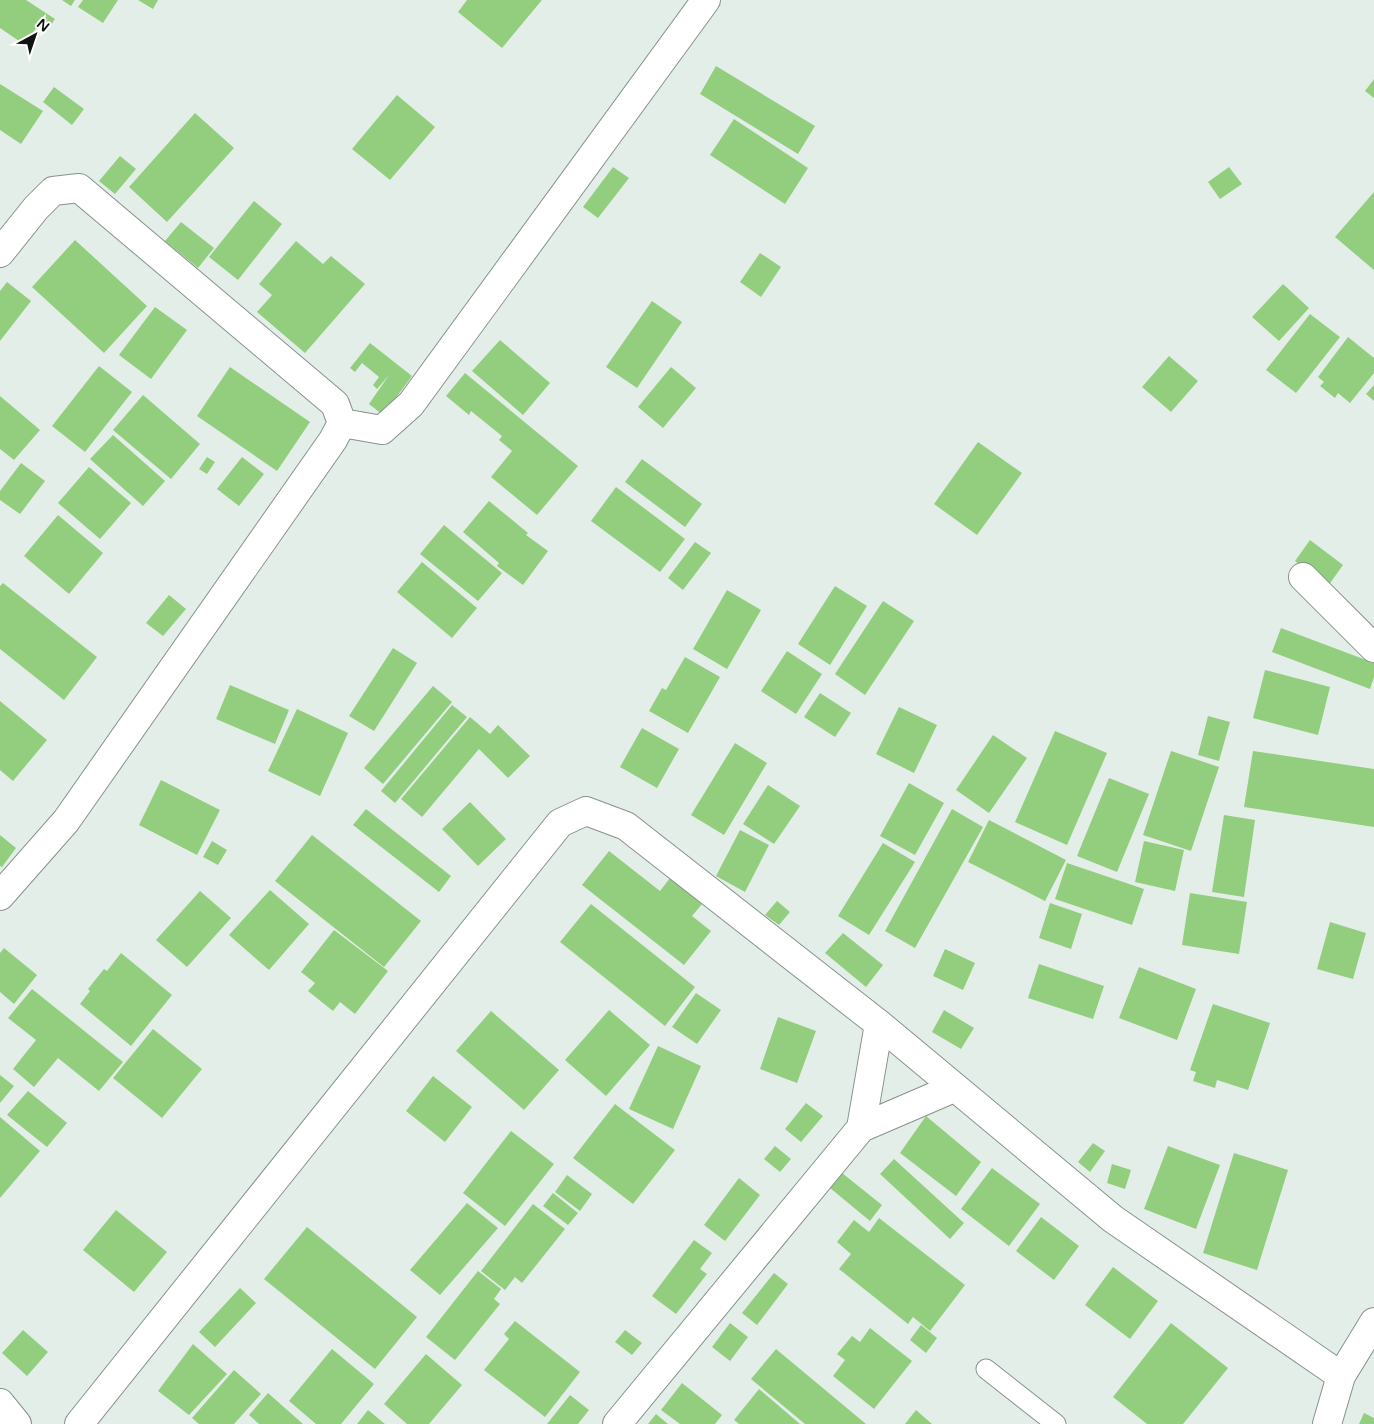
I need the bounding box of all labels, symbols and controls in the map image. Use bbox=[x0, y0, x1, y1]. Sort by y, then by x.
north arrow bbox=[10, 10, 60, 60]
text: N bbox=[33, 15, 53, 36]

